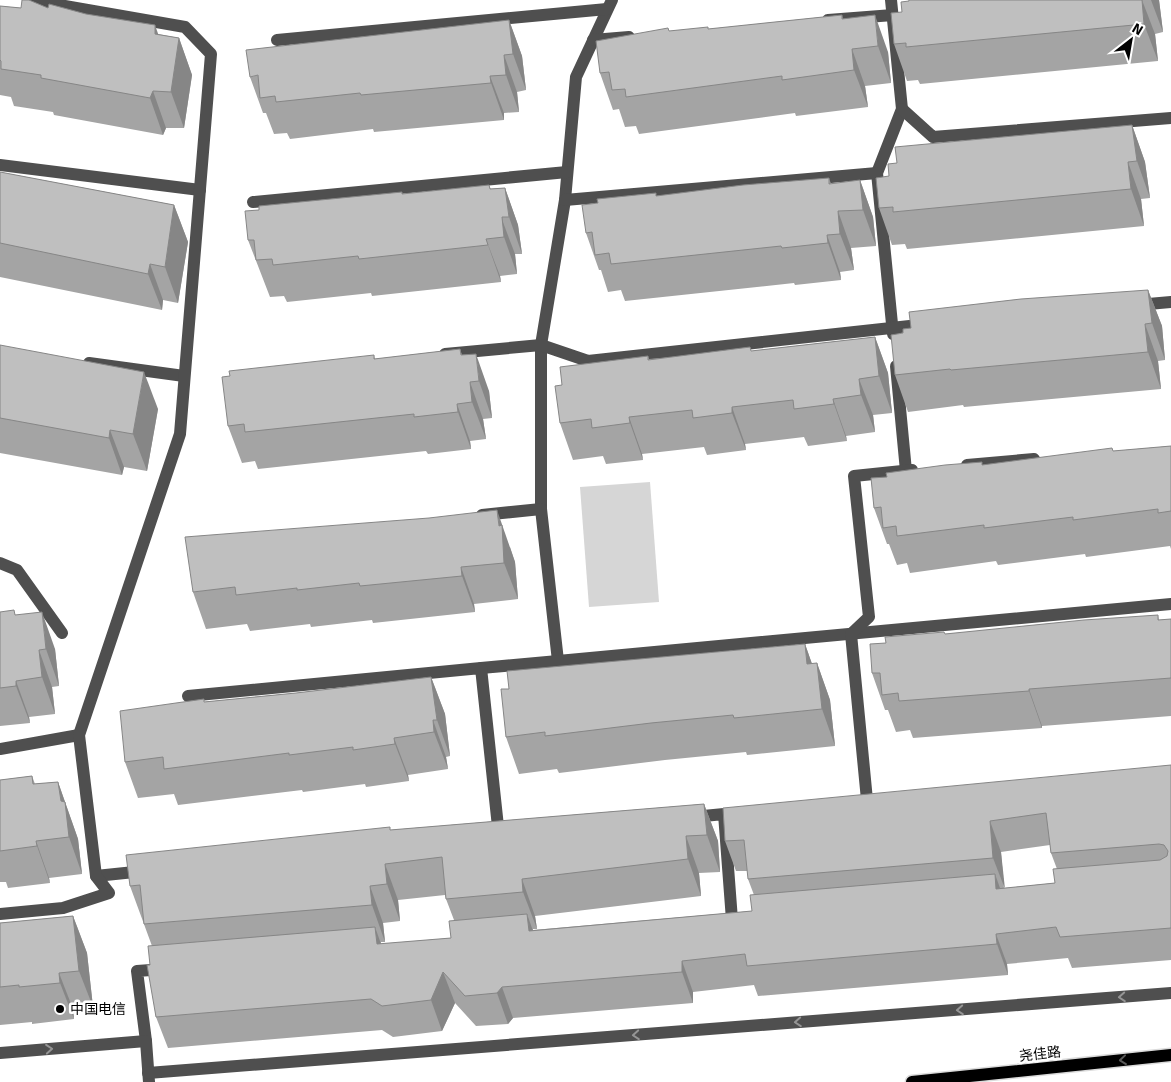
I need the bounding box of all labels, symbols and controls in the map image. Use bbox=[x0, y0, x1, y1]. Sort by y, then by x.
north arrow bbox=[1106, 15, 1156, 65]
text: N bbox=[1129, 19, 1146, 39]
one-way arrow bbox=[1118, 991, 1126, 1002]
place label: 中国电信 bbox=[70, 1001, 126, 1018]
marker: 中国电信 bbox=[54, 1003, 66, 1015]
one-way arrow bbox=[956, 1004, 964, 1015]
one-way arrow bbox=[794, 1017, 802, 1028]
one-way arrow bbox=[632, 1029, 640, 1040]
street label: 尧佳路 bbox=[1018, 1043, 1062, 1065]
one-way arrow bbox=[45, 1044, 53, 1055]
one-way arrow bbox=[1118, 1055, 1126, 1066]

